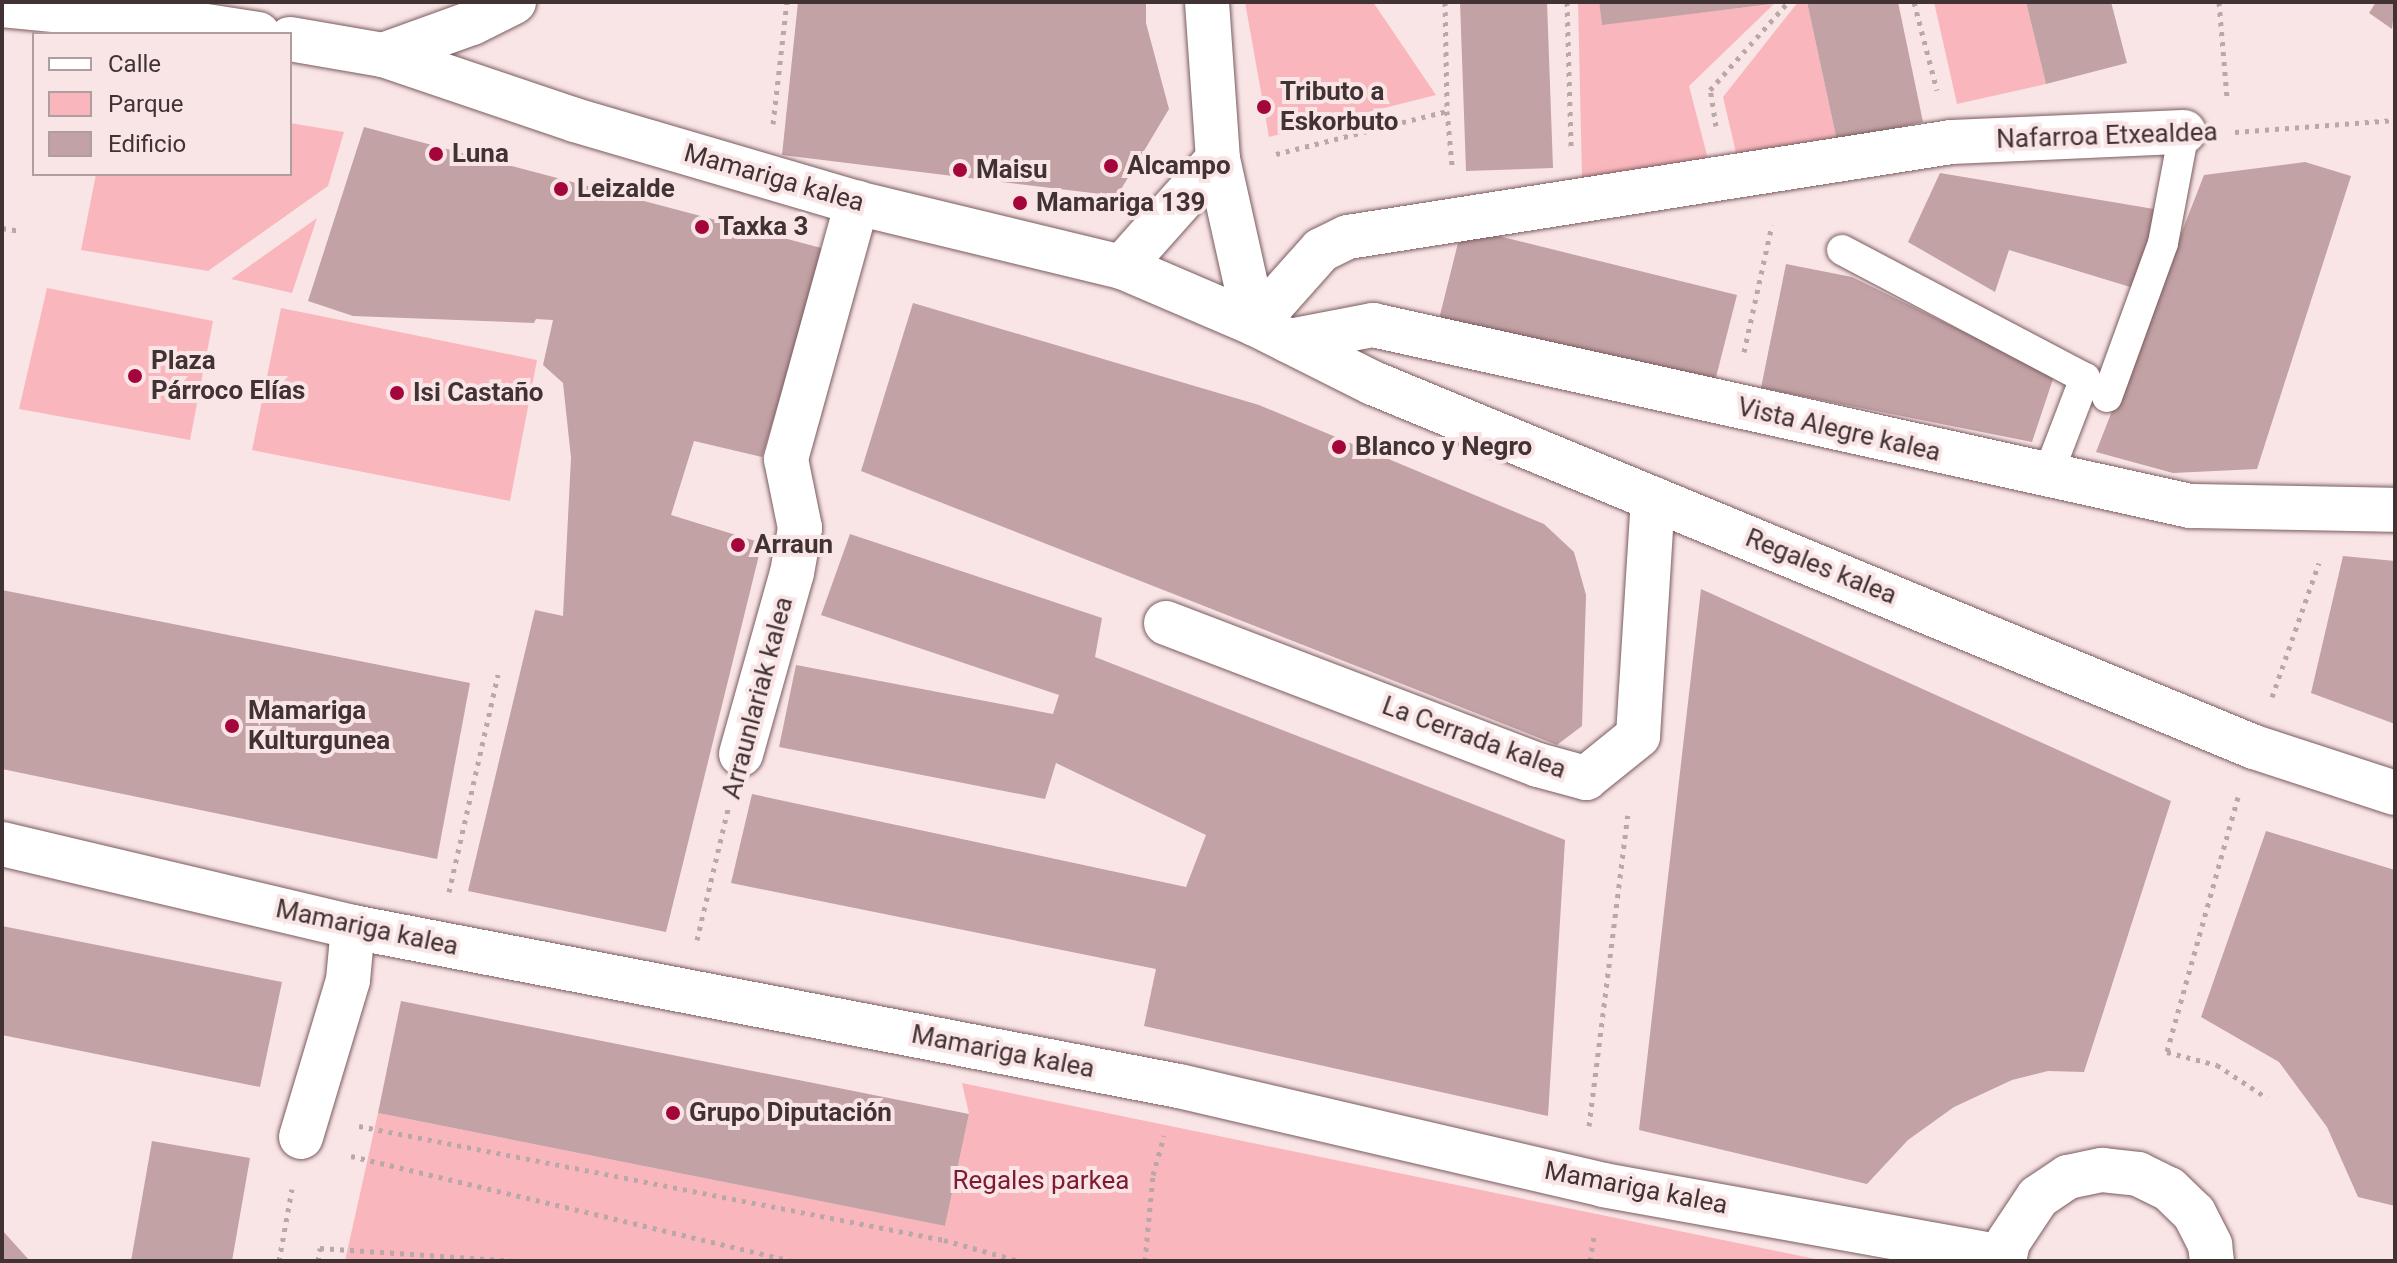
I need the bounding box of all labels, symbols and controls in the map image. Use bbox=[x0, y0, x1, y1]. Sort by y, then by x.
legend bbox=[32, 32, 292, 176]
text: Calle bbox=[108, 50, 161, 78]
place label: Tributo a Eskorbuto bbox=[1280, 76, 1398, 138]
text: Parque bbox=[108, 90, 184, 118]
marker: Tributo a Eskorbuto bbox=[1255, 98, 1273, 116]
street label: Nafarroa Etxealdea bbox=[1996, 117, 2218, 155]
text: Edificio bbox=[108, 130, 186, 158]
street label: Mamariga kalea bbox=[680, 137, 868, 219]
place label: Luna bbox=[452, 138, 509, 170]
marker: Luna bbox=[427, 145, 445, 163]
place label: Alcampo bbox=[1127, 150, 1231, 182]
place label: Maisu bbox=[976, 154, 1047, 186]
marker: Alcampo bbox=[1102, 157, 1120, 175]
marker: Maisu bbox=[951, 161, 969, 179]
place label: Leizalde bbox=[577, 173, 675, 205]
marker: Leizalde bbox=[552, 180, 570, 198]
place label: Mamariga 139 bbox=[1036, 187, 1205, 219]
marker: Mamariga 139 bbox=[1011, 194, 1029, 212]
place label: Taxka 3 bbox=[718, 211, 809, 243]
marker: Taxka 3 bbox=[693, 218, 711, 236]
place label: Plaza Párroco Elías bbox=[151, 345, 305, 406]
marker: Plaza Párroco Elías bbox=[126, 367, 144, 385]
place label: Isi Castaño bbox=[413, 377, 544, 409]
marker: Isi Castaño bbox=[388, 384, 406, 402]
street label: Vista Alegre kalea bbox=[1734, 391, 1944, 469]
place label: Blanco y Negro bbox=[1355, 431, 1532, 463]
marker: Blanco y Negro bbox=[1330, 438, 1348, 456]
street label: Regales kalea bbox=[1741, 523, 1901, 611]
place label: Arraun bbox=[754, 529, 833, 561]
marker: Arraun bbox=[729, 536, 747, 554]
street label: Arraunlariak kalea bbox=[716, 594, 800, 802]
street label: La Cerrada kalea bbox=[1378, 690, 1570, 786]
place label: Mamariga Kulturgunea bbox=[248, 695, 390, 756]
marker: Mamariga Kulturgunea bbox=[223, 717, 241, 735]
street label: Mamariga kalea bbox=[273, 893, 461, 963]
street label: Mamariga kalea bbox=[909, 1019, 1097, 1085]
place label: Grupo Diputación bbox=[689, 1097, 892, 1129]
marker: Grupo Diputación bbox=[664, 1104, 682, 1122]
street label: Mamariga kalea bbox=[1542, 1155, 1730, 1221]
park label: Regales parkea bbox=[953, 1165, 1129, 1197]

